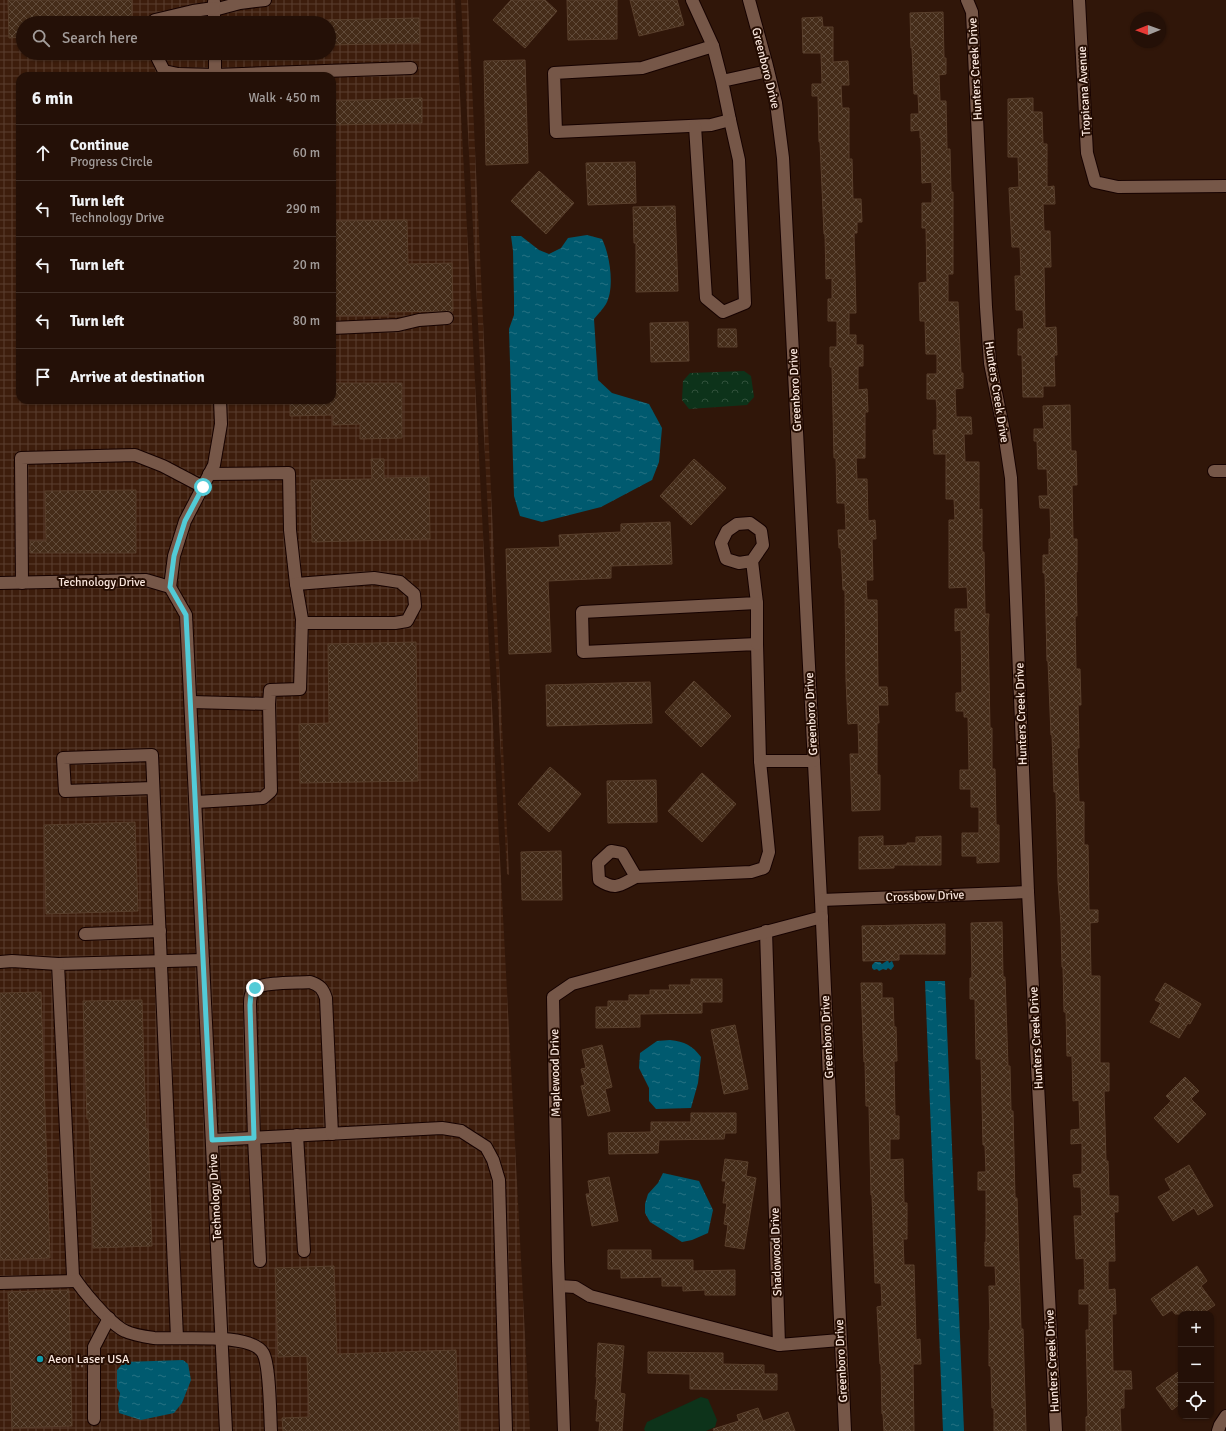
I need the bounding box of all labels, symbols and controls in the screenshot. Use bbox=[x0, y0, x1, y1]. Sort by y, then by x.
north arrow bbox=[1130, 12, 1166, 48]
search box bbox=[16, 16, 336, 60]
street label: Hunters Creek Drive bbox=[965, 17, 986, 121]
street label: Greenboro Drive bbox=[748, 26, 783, 110]
icon: search bbox=[30, 27, 52, 49]
text: Search here bbox=[62, 29, 138, 47]
street label: Tropicana Avenue bbox=[1075, 46, 1094, 136]
text: 6 min bbox=[32, 88, 73, 109]
text: Walk · 450 m bbox=[249, 90, 320, 106]
text: Continue bbox=[70, 136, 129, 154]
icon: ahead bbox=[32, 142, 54, 164]
text: 60 m bbox=[293, 145, 320, 161]
text: Progress Circle bbox=[70, 154, 153, 170]
text: Turn left bbox=[70, 192, 124, 210]
icon: left bbox=[32, 198, 54, 220]
text: 290 m bbox=[286, 201, 320, 217]
text: Technology Drive bbox=[70, 210, 164, 226]
icon: left bbox=[32, 254, 54, 276]
text: Turn left bbox=[70, 256, 124, 274]
text: 20 m bbox=[293, 257, 320, 273]
icon: left bbox=[32, 310, 54, 332]
text: Turn left bbox=[70, 312, 124, 330]
text: 80 m bbox=[293, 313, 320, 329]
street label: Hunters Creek Drive bbox=[981, 340, 1012, 444]
street label: Greenboro Drive bbox=[786, 348, 805, 432]
icon: arrive bbox=[32, 366, 54, 388]
text: Arrive at destination bbox=[70, 368, 205, 386]
route start bbox=[194, 478, 212, 496]
street label: Technology Drive bbox=[59, 575, 145, 590]
street label: Hunters Creek Drive bbox=[1012, 662, 1031, 766]
street label: Greenboro Drive bbox=[802, 672, 821, 756]
street label: Crossbow Drive bbox=[885, 888, 965, 905]
route end bbox=[246, 979, 264, 997]
street label: Hunters Creek Drive bbox=[1026, 986, 1047, 1090]
street label: Greenboro Drive bbox=[818, 995, 837, 1079]
street label: Maplewood Drive bbox=[547, 1029, 564, 1117]
street label: Technology Drive bbox=[206, 1153, 225, 1241]
street label: Shadowood Drive bbox=[767, 1207, 786, 1296]
street label: Hunters Creek Drive bbox=[1042, 1309, 1063, 1413]
map controls bbox=[1178, 1311, 1214, 1419]
button: + bbox=[1178, 1311, 1214, 1347]
street label: Greenboro Drive bbox=[832, 1319, 851, 1403]
button: − bbox=[1178, 1347, 1214, 1383]
place label: Aeon Laser USA bbox=[48, 1352, 130, 1367]
marker: Aeon Laser USA bbox=[35, 1354, 45, 1364]
button: locate bbox=[1178, 1383, 1214, 1419]

